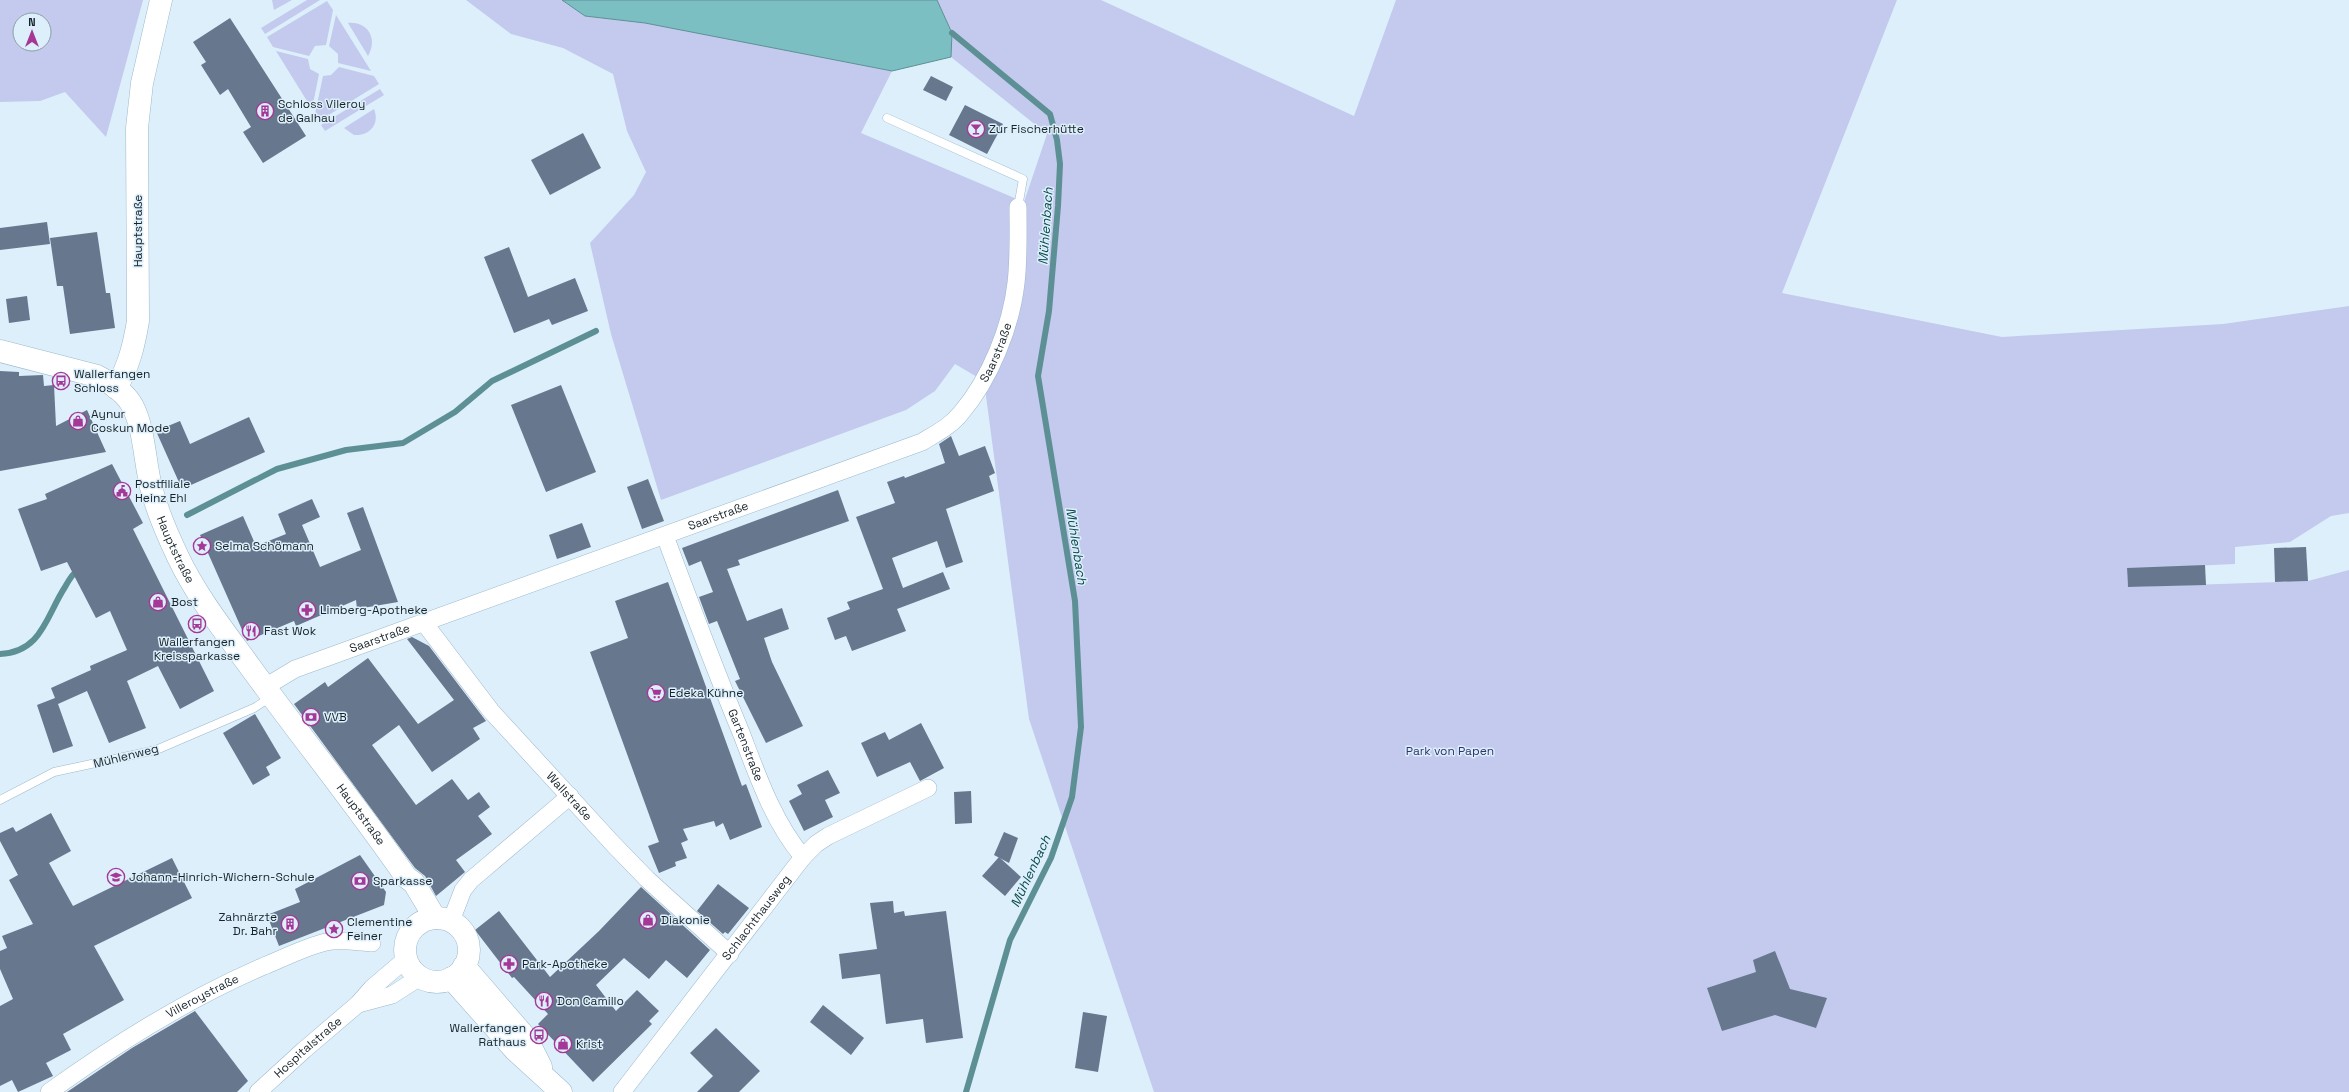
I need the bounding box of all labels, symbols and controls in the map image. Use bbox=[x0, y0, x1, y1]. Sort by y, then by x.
north arrow bbox=[12, 12, 52, 52]
text: N bbox=[28, 15, 36, 29]
place label: Schloss Vileroy de Galhau bbox=[278, 96, 365, 126]
building icon: Schloss Vileroy de Galhau bbox=[255, 101, 275, 121]
bar icon: Zur Fischerhütte bbox=[966, 119, 986, 139]
place label: Zur Fischerhütte bbox=[989, 121, 1084, 137]
water label: Mühlenbach bbox=[1034, 186, 1057, 265]
street label: Hauptstraße bbox=[130, 195, 146, 267]
street label: Saarstraße bbox=[976, 321, 1015, 385]
place label: Wallerfangen Schloss bbox=[74, 366, 150, 396]
bus stop icon: Wallerfangen Schloss bbox=[51, 371, 71, 391]
place label: Aynur Coskun Mode bbox=[91, 406, 169, 436]
shop icon: Aynur Coskun Mode bbox=[68, 411, 88, 431]
place label: Postfiliale Heinz Ehl bbox=[135, 476, 190, 506]
public building icon: Postfiliale Heinz Ehl bbox=[112, 481, 132, 501]
street label: Saarstraße bbox=[686, 498, 751, 534]
water label: Mühlenbach bbox=[1062, 507, 1091, 587]
street label: Hauptstraße bbox=[153, 514, 198, 586]
place icon: Selma Schömann bbox=[192, 536, 212, 556]
place label: Selma Schömann bbox=[215, 538, 314, 554]
shop icon: Bost bbox=[148, 592, 168, 612]
place label: Bost bbox=[171, 594, 198, 610]
pharmacy icon: Limberg-Apotheke bbox=[297, 600, 317, 620]
place label: Limberg-Apotheke bbox=[320, 602, 428, 618]
bus stop icon: Wallerfangen Kreissparkasse bbox=[187, 614, 207, 634]
street label: Saarstraße bbox=[347, 620, 412, 657]
restaurant icon: Fast Wok bbox=[241, 621, 261, 641]
place label: Fast Wok bbox=[264, 623, 317, 639]
place label: Wallerfangen Kreissparkasse bbox=[154, 634, 240, 664]
supermarket icon: Edeka Kühne bbox=[646, 683, 666, 703]
place label: Edeka Kühne bbox=[669, 685, 743, 701]
street label: Gartenstraße bbox=[724, 706, 767, 784]
bank icon: VVB bbox=[301, 707, 321, 727]
place label: VVB bbox=[324, 709, 347, 725]
street label: Mühlenweg bbox=[92, 740, 160, 772]
park label: Park von Papen bbox=[1406, 743, 1494, 759]
street label: Wallstraße bbox=[543, 768, 596, 824]
street label: Hauptstraße bbox=[333, 781, 389, 848]
water label: Mühlenbach bbox=[1006, 832, 1055, 910]
school or university icon: Johann-Hinrich-Wichern-Schule bbox=[106, 867, 126, 887]
place label: Johann-Hinrich-Wichern-Schule bbox=[129, 869, 315, 885]
bank icon: Sparkasse bbox=[350, 871, 370, 891]
street label: Schlachthausweg bbox=[718, 872, 794, 964]
place label: Sparkasse bbox=[373, 873, 432, 889]
place label: Zahnärzte Dr. Bahr bbox=[218, 909, 277, 939]
shop icon: Diakonie bbox=[638, 910, 658, 930]
place label: Diakonie bbox=[661, 912, 710, 928]
building icon: Zahnärzte Dr. Bahr bbox=[280, 914, 300, 934]
place label: Clementine Feiner bbox=[347, 914, 412, 944]
place icon: Clementine Feiner bbox=[324, 919, 344, 939]
pharmacy icon: Park-Apotheke bbox=[499, 954, 519, 974]
place label: Park-Apotheke bbox=[522, 956, 608, 972]
street label: Villeroystraße bbox=[163, 971, 241, 1022]
restaurant icon: Don Camillo bbox=[534, 991, 554, 1011]
place label: Don Camillo bbox=[557, 993, 624, 1009]
street label: Hospitalstraße bbox=[271, 1013, 345, 1081]
place label: Wallerfangen Rathaus bbox=[450, 1020, 526, 1050]
bus stop icon: Wallerfangen Rathaus bbox=[529, 1025, 549, 1045]
shop icon: Krist bbox=[553, 1034, 573, 1054]
place label: Krist bbox=[576, 1036, 603, 1052]

